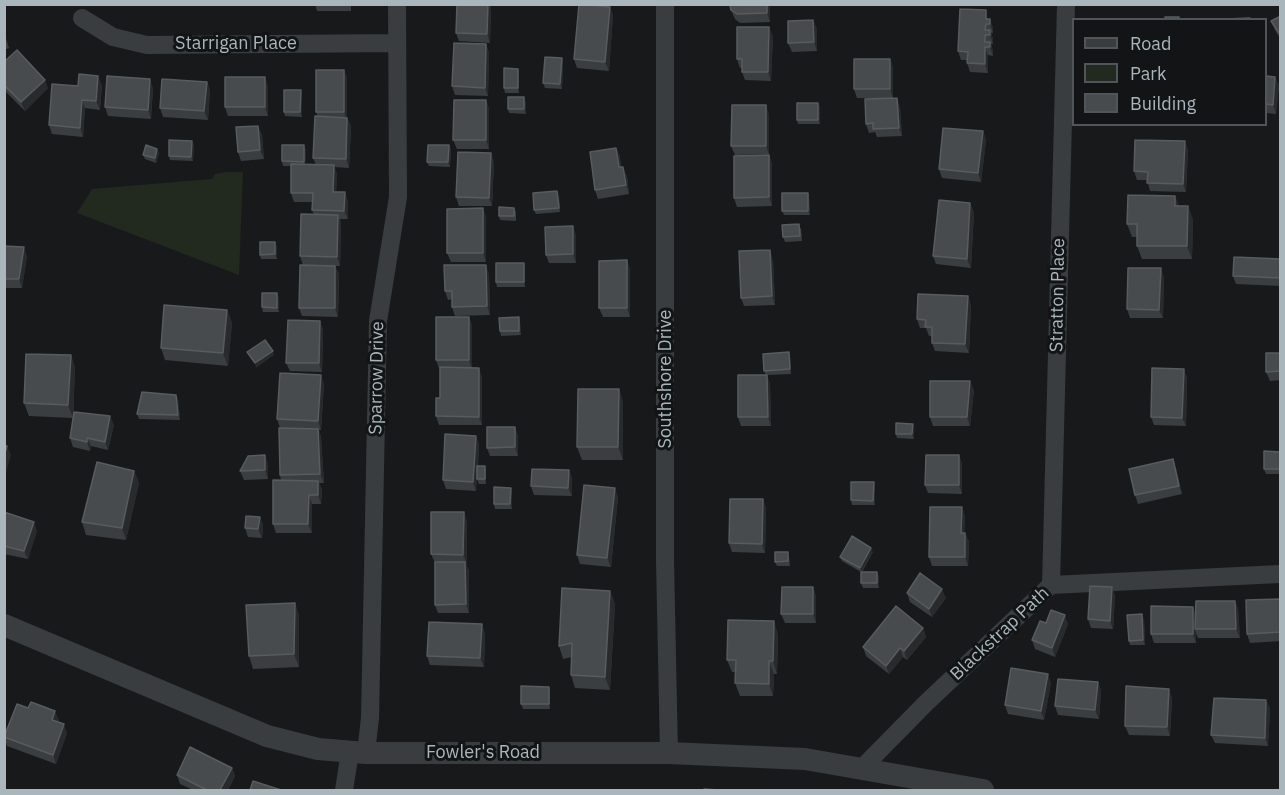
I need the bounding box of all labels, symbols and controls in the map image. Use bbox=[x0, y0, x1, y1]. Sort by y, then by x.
legend bbox=[1072, 18, 1267, 126]
text: Road bbox=[1130, 32, 1171, 55]
street label: Starrigan Place bbox=[175, 33, 297, 55]
text: Park bbox=[1130, 62, 1166, 85]
text: Building bbox=[1130, 92, 1196, 115]
street label: Stratton Place bbox=[1046, 238, 1070, 352]
street label: Southshore Drive bbox=[655, 310, 677, 448]
street label: Sparrow Drive bbox=[365, 321, 389, 435]
street label: Blackstrap Path bbox=[946, 583, 1054, 685]
street label: Fowler's Road bbox=[426, 742, 540, 764]

